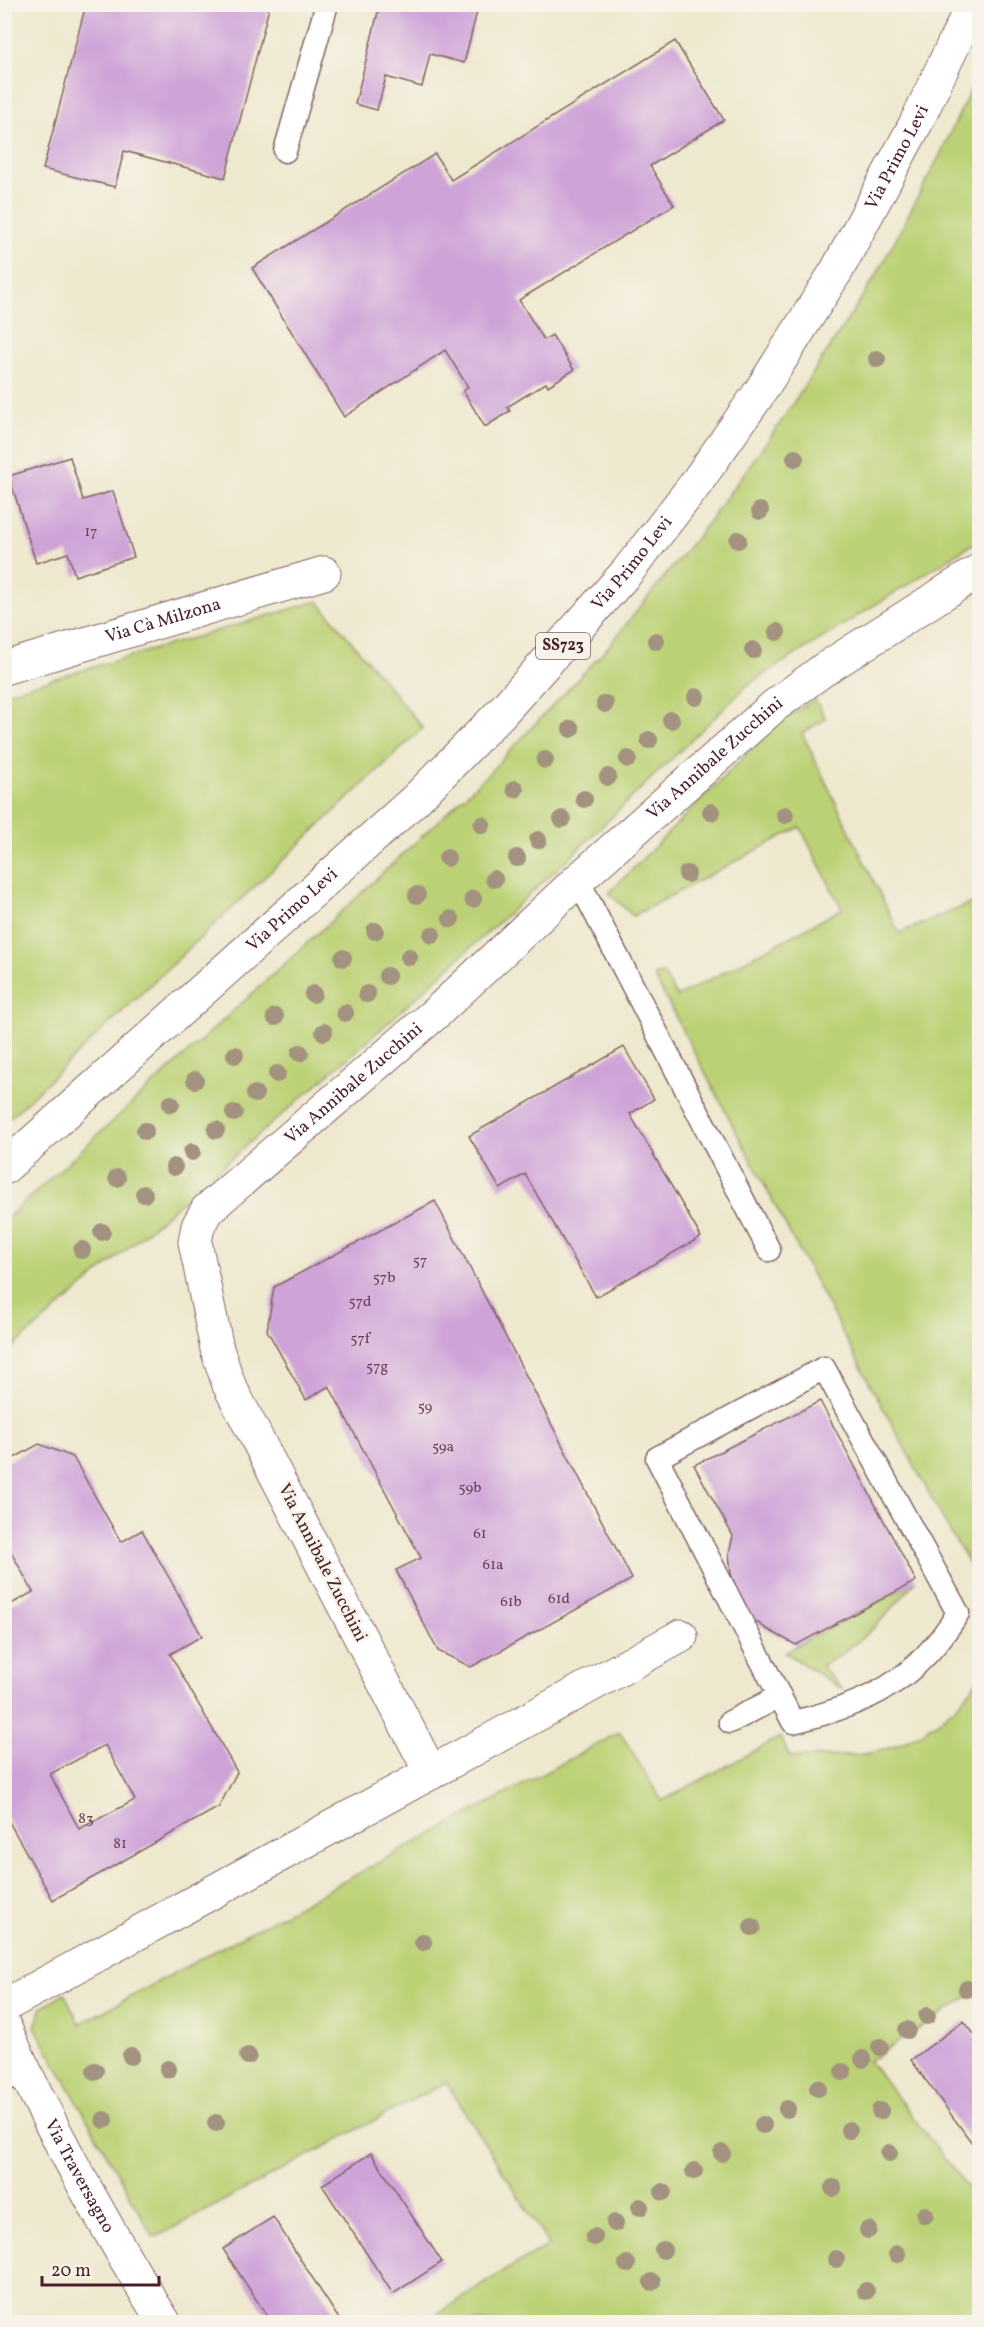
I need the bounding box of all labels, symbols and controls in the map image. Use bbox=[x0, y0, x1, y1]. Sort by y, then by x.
street label: Via Primo Levi bbox=[859, 101, 935, 214]
street label: Via Primo Levi bbox=[586, 511, 678, 616]
house number: 17 bbox=[84, 522, 98, 543]
street label: Via Cà Milzona bbox=[102, 592, 224, 650]
road number: SS723 bbox=[536, 633, 590, 659]
street label: Via Annibale Zucchini bbox=[641, 691, 788, 826]
street label: Via Primo Levi bbox=[241, 862, 344, 958]
street label: Via Annibale Zucchini bbox=[279, 1017, 428, 1150]
house number: 57 bbox=[413, 1251, 427, 1272]
house number: 57b bbox=[373, 1268, 395, 1289]
house number: 57d bbox=[349, 1292, 371, 1313]
house number: 57f bbox=[350, 1329, 372, 1350]
house number: 57g bbox=[366, 1357, 388, 1378]
house number: 59 bbox=[418, 1397, 433, 1418]
house number: 59a bbox=[432, 1437, 454, 1458]
house number: 59b bbox=[459, 1478, 481, 1499]
street label: Via Annibale Zucchini bbox=[271, 1479, 373, 1647]
house number: 61 bbox=[473, 1524, 487, 1545]
house number: 61a bbox=[483, 1555, 503, 1576]
house number: 61d bbox=[548, 1589, 570, 1610]
house number: 61b bbox=[500, 1592, 522, 1613]
house number: 83 bbox=[78, 1809, 94, 1830]
house number: 81 bbox=[113, 1834, 127, 1855]
street label: Via Traversagno bbox=[38, 2115, 121, 2238]
scale bar bbox=[42, 2249, 159, 2287]
text: 20 m bbox=[51, 2259, 91, 2284]

